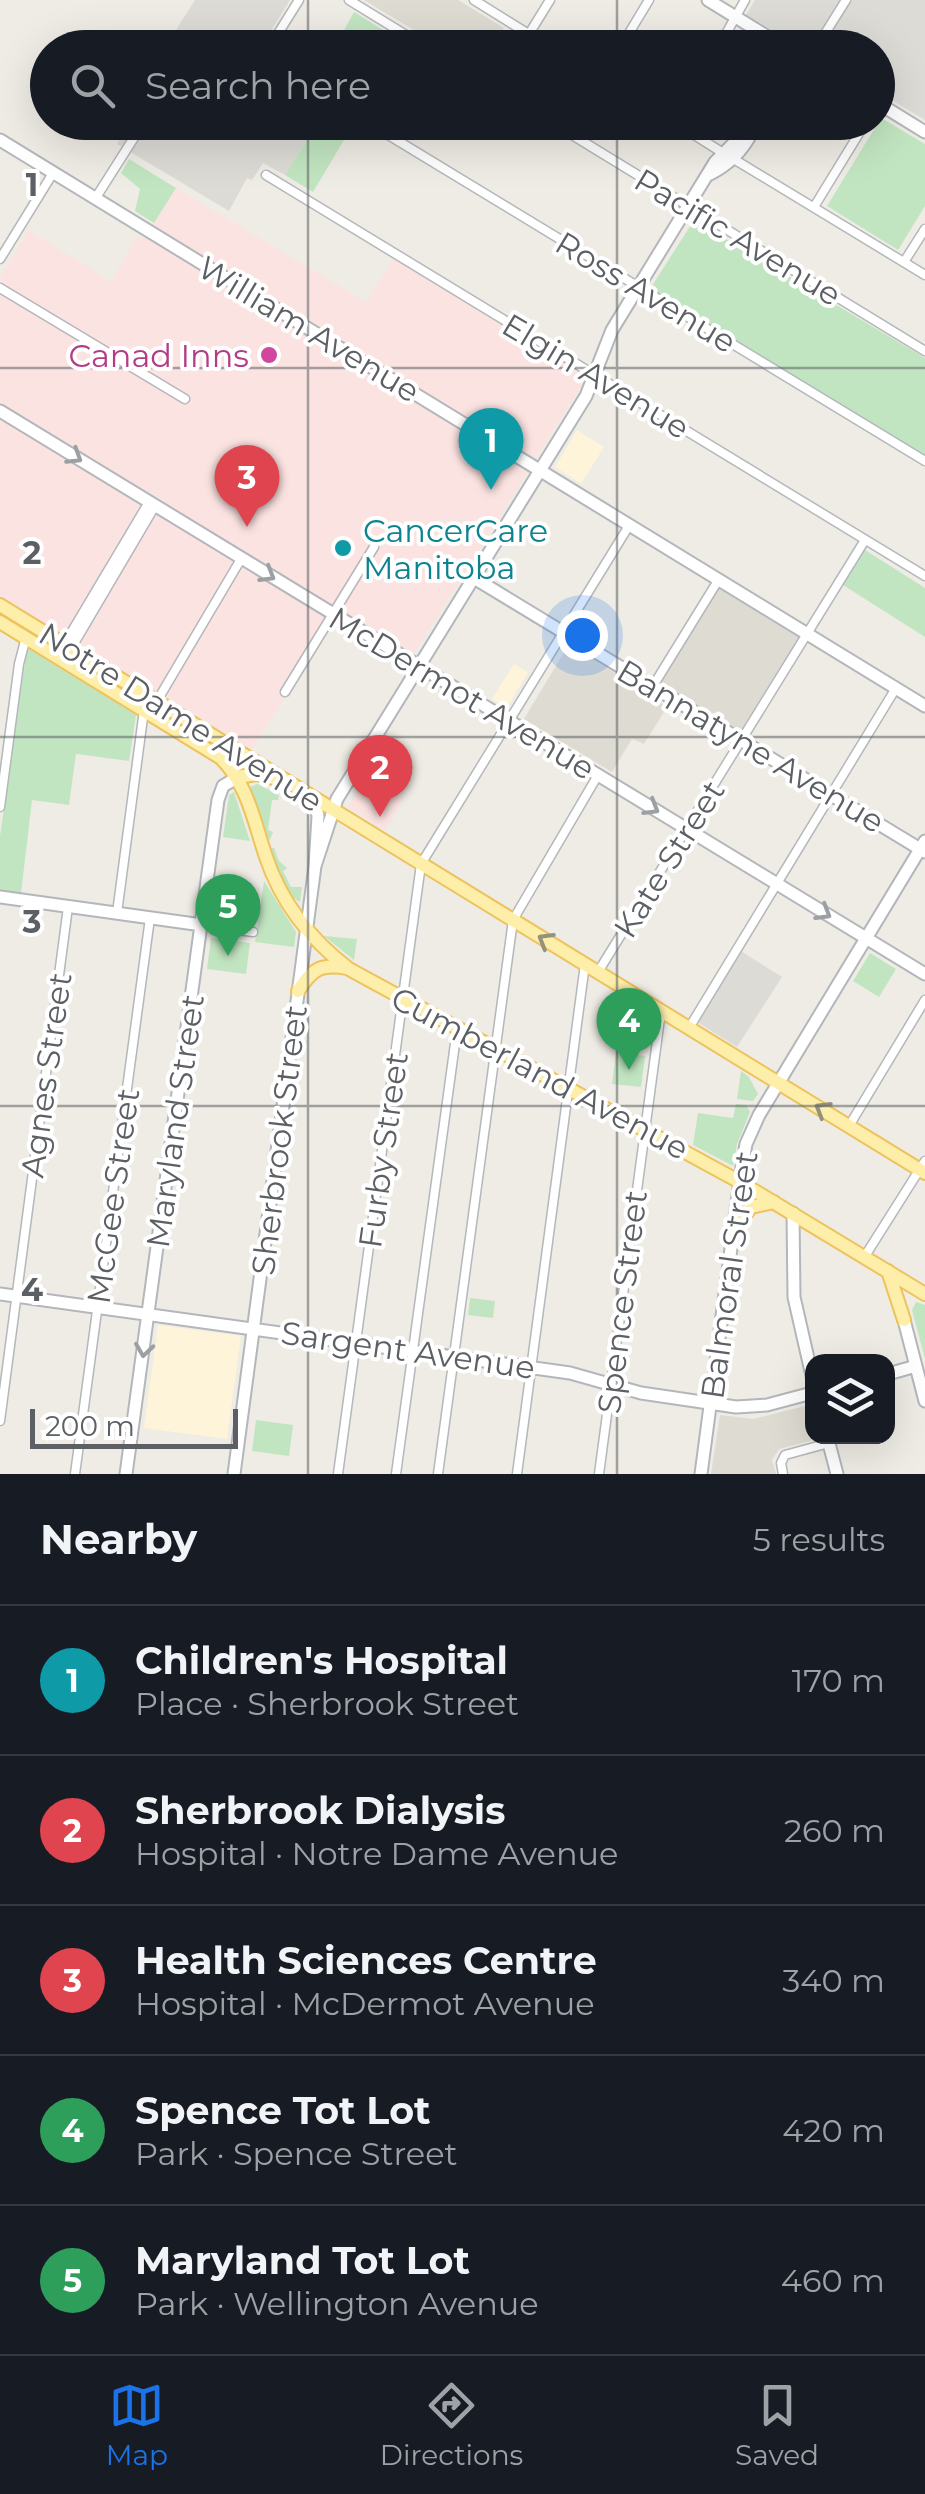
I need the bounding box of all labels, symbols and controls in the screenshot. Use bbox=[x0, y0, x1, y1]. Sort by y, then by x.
search box bbox=[30, 30, 895, 140]
icon: search bbox=[65, 58, 120, 113]
text: Search here bbox=[145, 62, 371, 109]
street label: Pacific Avenue bbox=[628, 160, 848, 314]
text: 1 bbox=[26, 165, 38, 204]
street label: Ross Avenue bbox=[549, 223, 743, 361]
street label: William Avenue bbox=[191, 248, 427, 410]
street label: Elgin Avenue bbox=[495, 305, 697, 447]
place label: Canad Inns bbox=[69, 336, 249, 375]
marker: Canad Inns bbox=[258, 344, 280, 366]
pin: 1 bbox=[458, 408, 524, 490]
one-way arrow bbox=[64, 444, 82, 463]
pin: 3 bbox=[214, 444, 280, 527]
place label: CancerCare Manitoba bbox=[363, 511, 548, 587]
text: 2 bbox=[23, 533, 41, 572]
marker: CancerCare Manitoba bbox=[332, 537, 354, 559]
one-way arrow bbox=[257, 563, 275, 582]
street label: McDermot Avenue bbox=[322, 598, 602, 788]
your location bbox=[557, 610, 608, 661]
street label: Notre Dame Avenue bbox=[32, 614, 330, 820]
street label: Bannatyne Avenue bbox=[610, 651, 892, 841]
pin: 2 bbox=[348, 734, 412, 817]
street label: Kate Street bbox=[605, 773, 733, 945]
one-way arrow bbox=[641, 796, 659, 815]
pin: 5 bbox=[196, 874, 260, 956]
one-way arrow bbox=[813, 901, 831, 920]
text: 3 bbox=[22, 902, 41, 941]
one-way arrow bbox=[538, 933, 556, 952]
street label: Agnes Street bbox=[12, 970, 80, 1180]
street label: Cumberland Avenue bbox=[385, 978, 695, 1168]
pin: 4 bbox=[596, 988, 662, 1070]
street label: Maryland Street bbox=[138, 992, 212, 1250]
street label: Sherbrook Street bbox=[243, 1003, 315, 1277]
street label: Furby Street bbox=[350, 1050, 416, 1250]
street label: McGee Street bbox=[79, 1086, 147, 1306]
one-way arrow bbox=[815, 1102, 833, 1121]
street label: Balmoral Street bbox=[692, 1149, 766, 1401]
street label: Spence Street bbox=[589, 1188, 655, 1416]
text: 4 bbox=[21, 1270, 43, 1309]
street label: Sargent Avenue bbox=[279, 1313, 537, 1387]
one-way arrow bbox=[134, 1341, 155, 1358]
map controls bbox=[805, 1354, 895, 1444]
button: layers bbox=[805, 1354, 895, 1444]
scale bar bbox=[30, 1404, 238, 1448]
text: 200 m bbox=[45, 1409, 135, 1443]
text: Nearby bbox=[40, 1513, 197, 1565]
text: 5 results bbox=[753, 1520, 885, 1559]
text: Children's Hospital bbox=[135, 1637, 508, 1684]
text: 1 bbox=[66, 1661, 79, 1700]
text: 170 m bbox=[792, 1661, 885, 1700]
text: Place · Sherbrook Street bbox=[135, 1684, 519, 1723]
text: Sherbrook Dialysis bbox=[135, 1787, 505, 1834]
text: 2 bbox=[63, 1811, 82, 1850]
text: 260 m bbox=[784, 1811, 885, 1850]
text: Hospital · Notre Dame Avenue bbox=[135, 1834, 618, 1873]
text: Health Sciences Centre bbox=[135, 1937, 597, 1984]
text: 3 bbox=[63, 1961, 82, 2000]
text: 340 m bbox=[782, 1961, 885, 2000]
text: Hospital · McDermot Avenue bbox=[135, 1984, 594, 2023]
text: Spence Tot Lot bbox=[135, 2087, 431, 2134]
text: 4 bbox=[61, 2111, 84, 2150]
text: 420 m bbox=[782, 2111, 885, 2150]
text: Park · Spence Street bbox=[135, 2134, 457, 2173]
text: Maryland Tot Lot bbox=[135, 2237, 470, 2284]
text: 5 bbox=[63, 2261, 82, 2300]
text: 460 m bbox=[781, 2261, 885, 2300]
text: Park · Wellington Avenue bbox=[135, 2284, 539, 2323]
tab: Map bbox=[106, 2378, 168, 2472]
tab: Directions bbox=[380, 2378, 523, 2472]
tab: Saved bbox=[735, 2378, 819, 2472]

